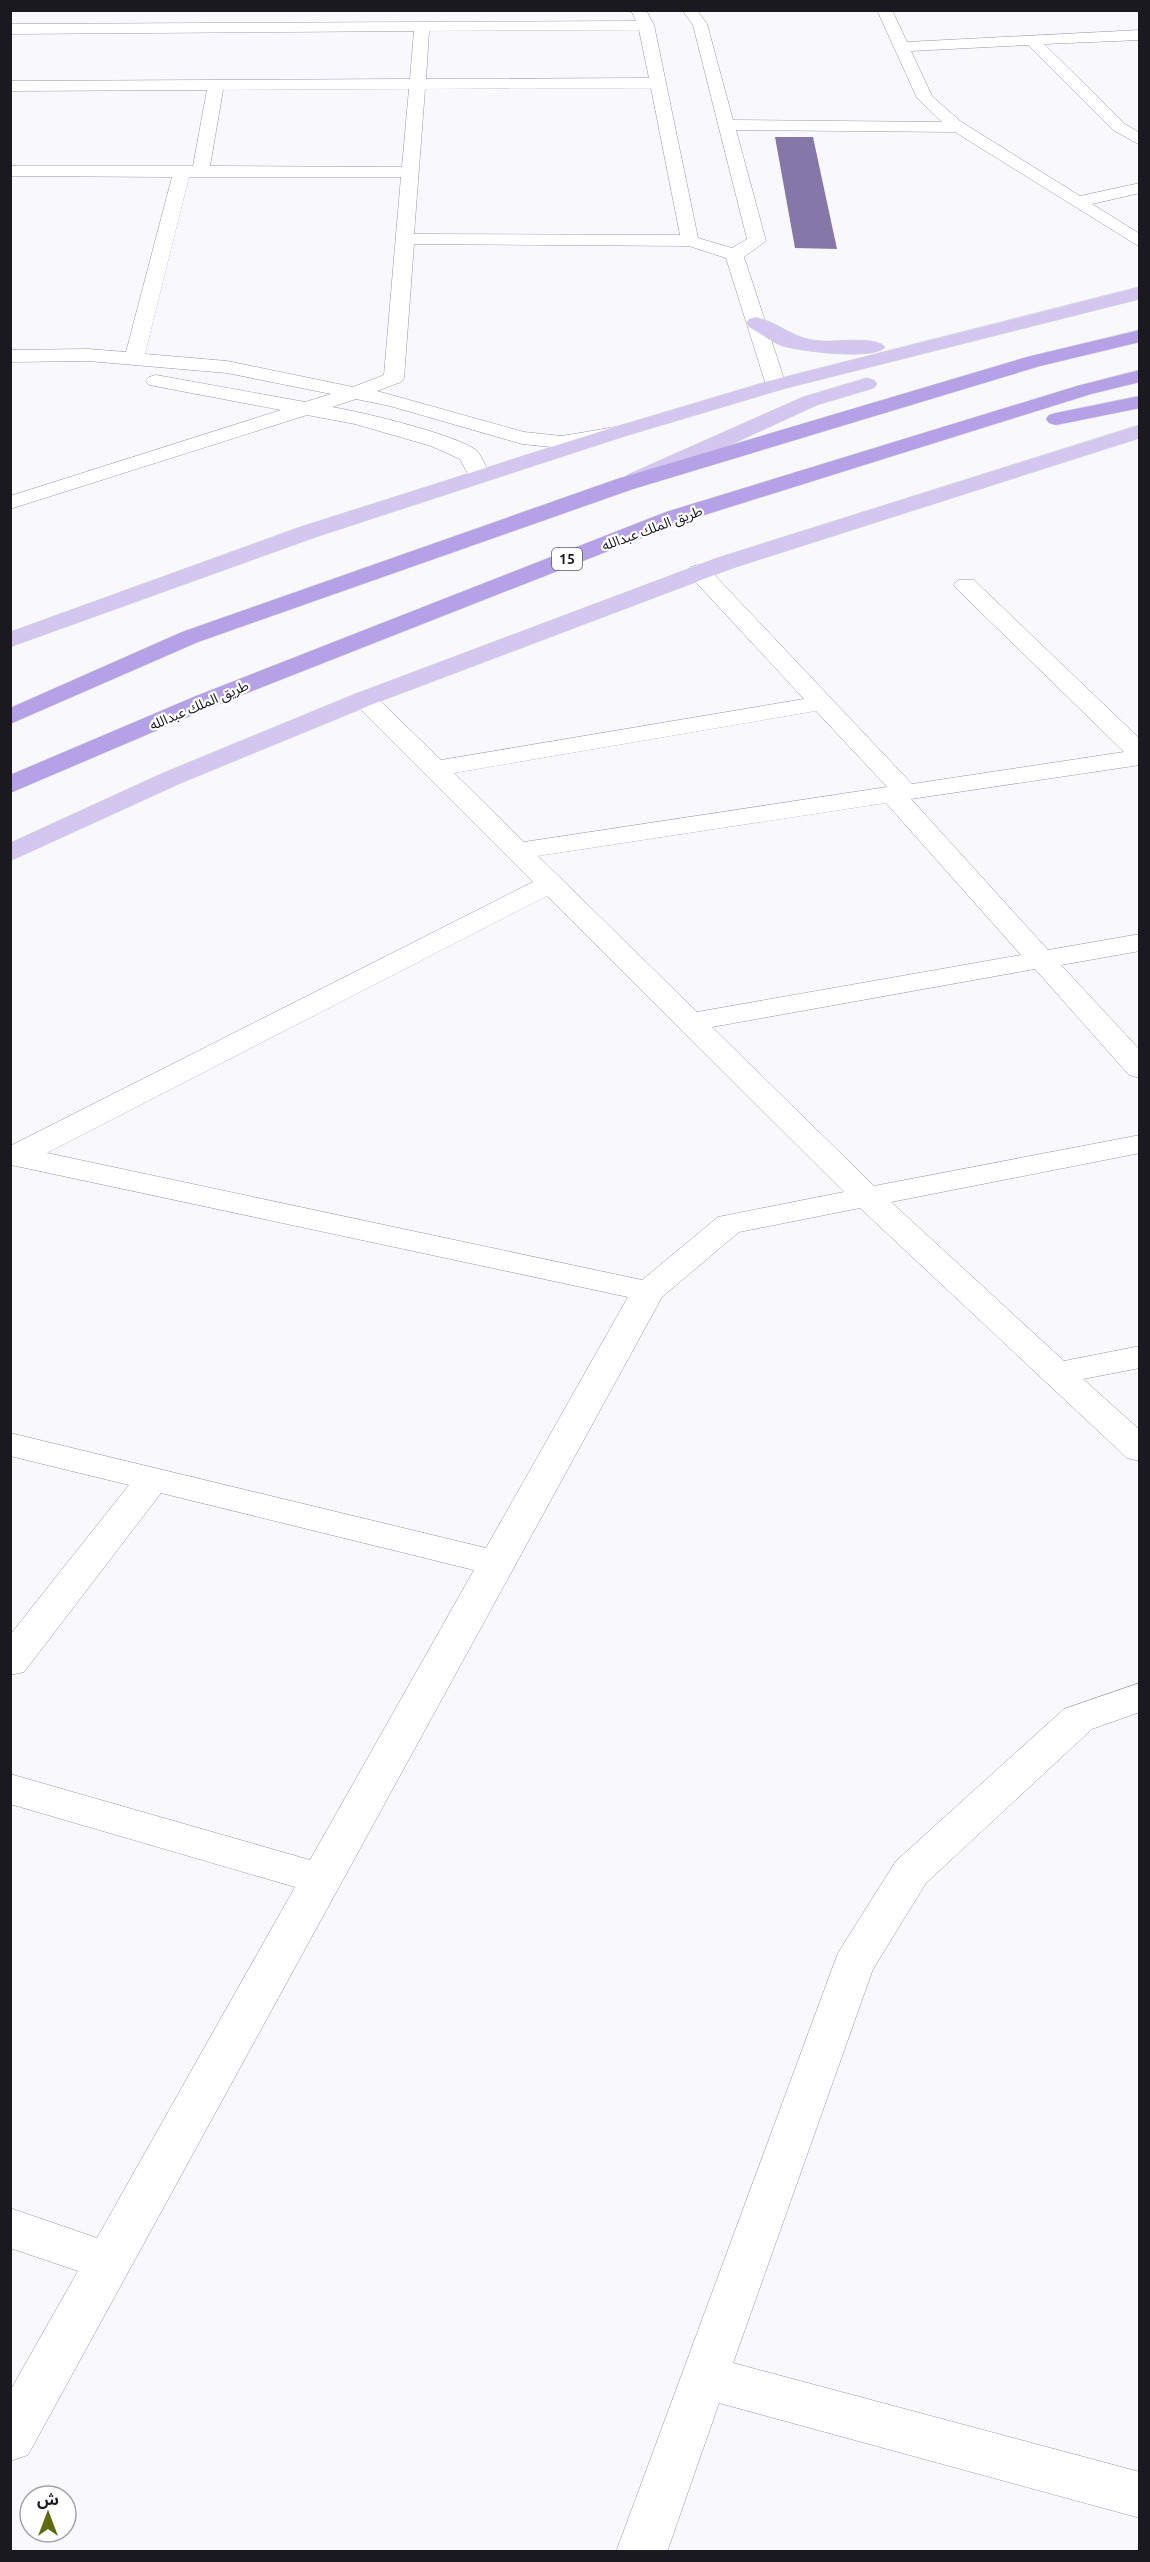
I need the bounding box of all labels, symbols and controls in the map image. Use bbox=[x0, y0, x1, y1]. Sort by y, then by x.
street label: طريق الملك عبدالله bbox=[599, 502, 705, 556]
road number: 15 bbox=[552, 548, 582, 570]
street label: طريق الملك عبدالله bbox=[147, 677, 252, 735]
north arrow bbox=[18, 2484, 78, 2544]
text: ش bbox=[37, 2490, 59, 2509]

